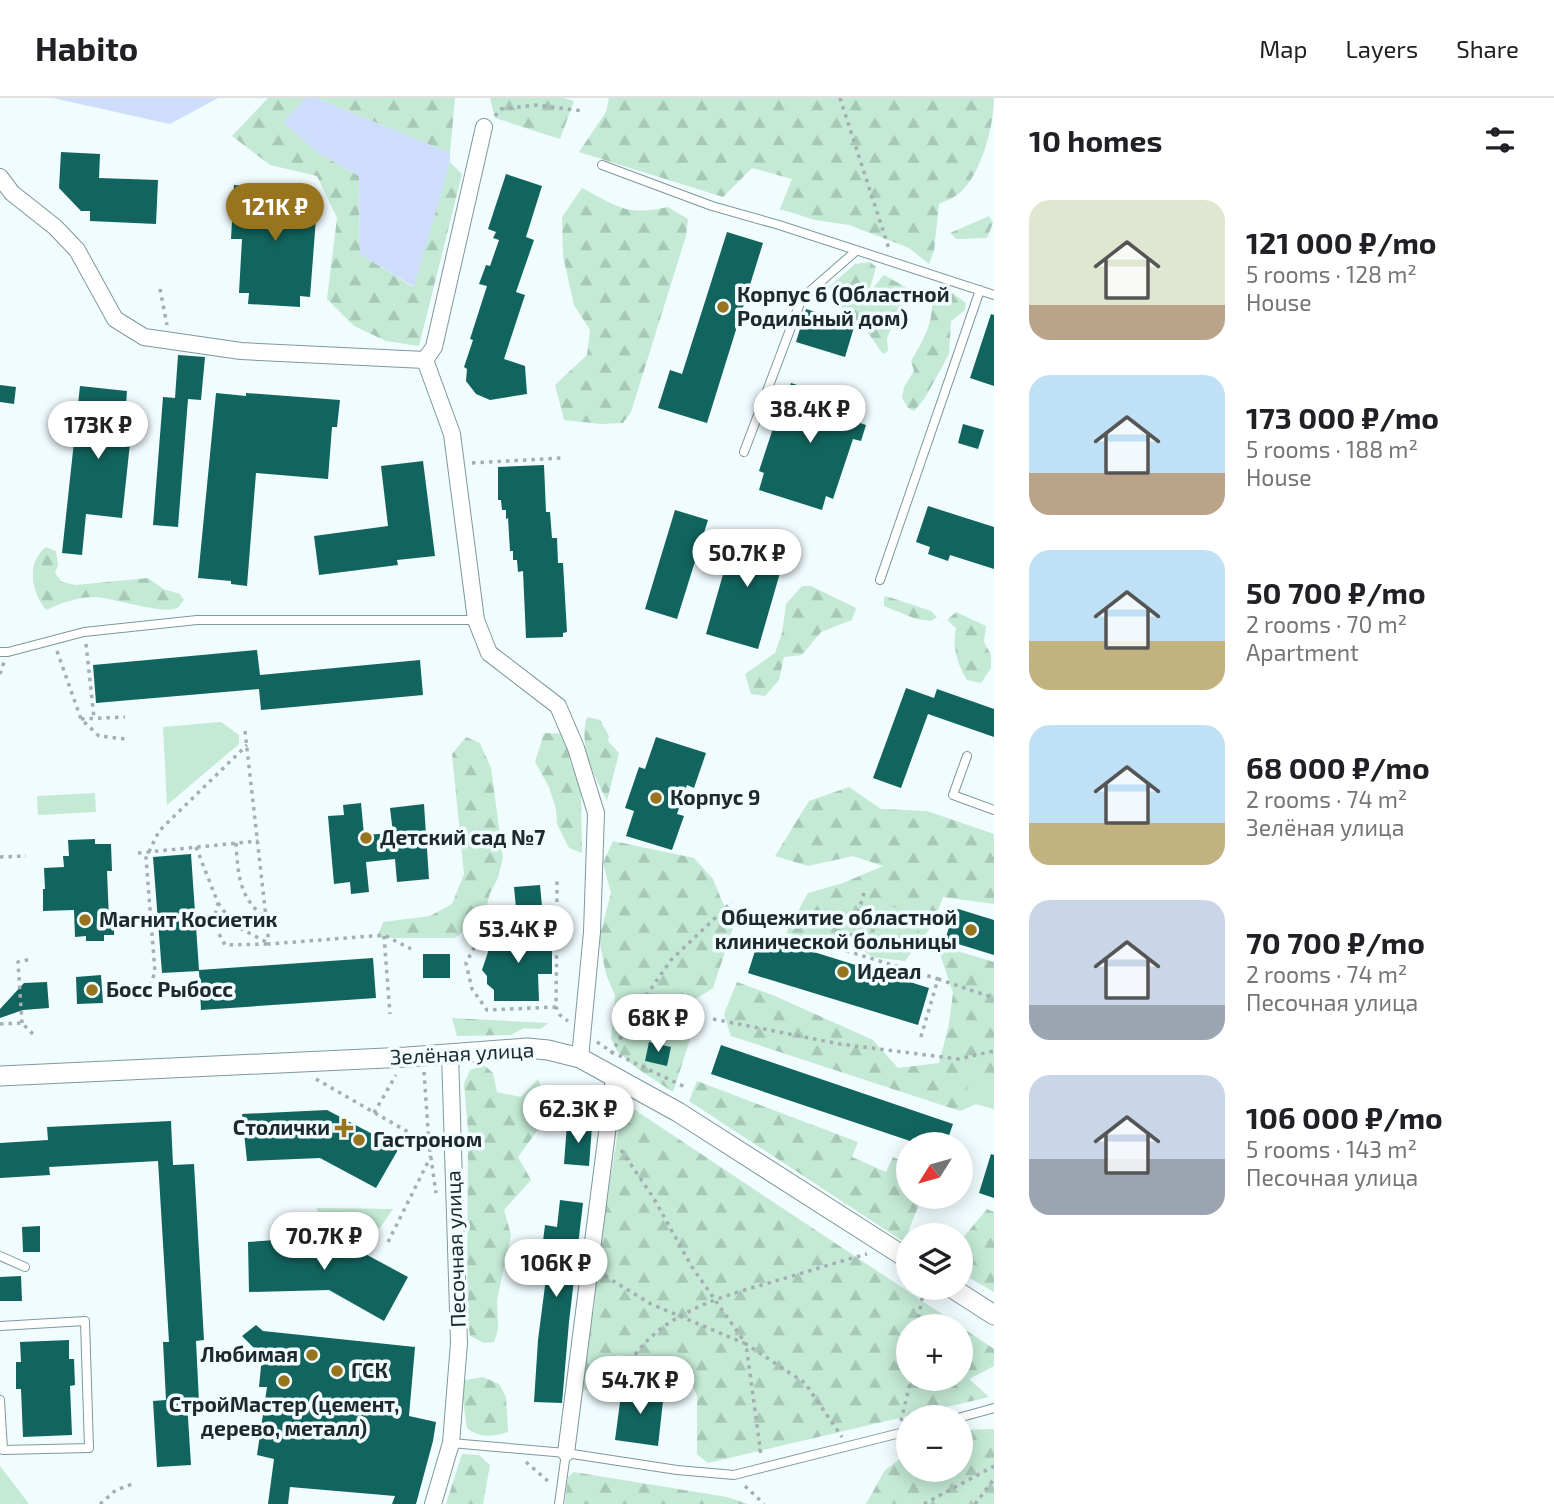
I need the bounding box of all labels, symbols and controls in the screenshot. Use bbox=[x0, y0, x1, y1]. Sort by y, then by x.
text: Habito bbox=[35, 28, 138, 68]
text: Map bbox=[1259, 34, 1307, 63]
text: Layers bbox=[1345, 34, 1418, 63]
text: Share bbox=[1456, 34, 1519, 63]
icon: filters bbox=[1481, 121, 1519, 159]
text: 10 homes bbox=[1029, 122, 1162, 158]
pin: 121K ₽ bbox=[218, 184, 332, 243]
text: 121K ₽ bbox=[242, 192, 308, 220]
text: 121 000 ₽/mo bbox=[1246, 224, 1437, 260]
icon: home bbox=[1085, 228, 1169, 312]
text: 5 rooms · 128 m² bbox=[1246, 260, 1417, 288]
place label: Корпус 6 (Областной Родильный дом) bbox=[737, 281, 950, 330]
text: House bbox=[1246, 288, 1312, 316]
marker: Корпус 6 (Областной Родильный дом) bbox=[715, 299, 731, 315]
pin: 38.4K ₽ bbox=[745, 386, 875, 445]
text: 38.4K ₽ bbox=[770, 394, 850, 422]
text: 173 000 ₽/mo bbox=[1246, 399, 1439, 435]
pin: 173K ₽ bbox=[41, 402, 155, 461]
icon: home bbox=[1085, 403, 1169, 487]
text: 173K ₽ bbox=[64, 410, 132, 438]
text: 5 rooms · 188 m² bbox=[1246, 435, 1418, 463]
text: House bbox=[1246, 463, 1312, 491]
pin: 50.7K ₽ bbox=[682, 530, 812, 589]
text: 50.7K ₽ bbox=[708, 538, 786, 566]
text: 50 700 ₽/mo bbox=[1246, 574, 1426, 610]
icon: home bbox=[1085, 578, 1169, 662]
text: 2 rooms · 70 m² bbox=[1246, 610, 1407, 638]
text: Apartment bbox=[1246, 638, 1359, 666]
text: 68 000 ₽/mo bbox=[1246, 749, 1430, 785]
icon: home bbox=[1085, 753, 1169, 837]
place label: Корпус 9 bbox=[670, 784, 760, 809]
text: 2 rooms · 74 m² bbox=[1246, 785, 1407, 813]
marker: Корпус 9 bbox=[648, 790, 664, 806]
text: Зелёная улица bbox=[1246, 813, 1404, 841]
place label: Детский сад №7 bbox=[380, 824, 545, 849]
marker: Детский сад №7 bbox=[358, 830, 374, 846]
place label: Общежитие областной клинической больницы bbox=[715, 904, 957, 953]
place label: Магнит Косиетик bbox=[99, 906, 277, 931]
pin: 53.4K ₽ bbox=[453, 906, 583, 965]
marker: Магнит Косиетик bbox=[77, 912, 93, 928]
text: 53.4K ₽ bbox=[479, 914, 557, 942]
marker: Общежитие областной клинической больницы bbox=[963, 922, 979, 938]
text: 70 700 ₽/mo bbox=[1246, 924, 1425, 960]
icon: home bbox=[1085, 928, 1169, 1012]
place label: Идеал bbox=[857, 958, 921, 983]
text: 2 rooms · 74 m² bbox=[1246, 960, 1407, 988]
marker: Идеал bbox=[835, 964, 851, 980]
place label: Босс Рыбосс bbox=[106, 976, 233, 1001]
marker: Босс Рыбосс bbox=[84, 982, 100, 998]
text: Песочная улица bbox=[1246, 988, 1418, 1016]
pin: 68K ₽ bbox=[609, 995, 707, 1054]
text: 68K ₽ bbox=[628, 1003, 688, 1031]
street label: Зелёная улица bbox=[389, 1036, 535, 1070]
pin: 62.3K ₽ bbox=[513, 1086, 643, 1145]
text: 62.3K ₽ bbox=[539, 1094, 617, 1122]
text: 106 000 ₽/mo bbox=[1246, 1099, 1443, 1135]
icon: home bbox=[1085, 1103, 1169, 1187]
place label: Столички bbox=[233, 1114, 330, 1139]
marker: Столички bbox=[336, 1120, 352, 1136]
place label: Гастроном bbox=[373, 1126, 482, 1151]
marker: Гастроном bbox=[351, 1132, 367, 1148]
north arrow bbox=[896, 1132, 973, 1209]
map controls bbox=[896, 1132, 973, 1482]
text: 5 rooms · 143 m² bbox=[1246, 1135, 1417, 1163]
text: Песочная улица bbox=[1246, 1163, 1418, 1191]
street label: Песочная улица bbox=[439, 1170, 471, 1328]
pin: 70.7K ₽ bbox=[259, 1212, 389, 1272]
text: 70.7K ₽ bbox=[286, 1221, 362, 1249]
button: layers bbox=[896, 1223, 973, 1300]
pin: 106K ₽ bbox=[499, 1240, 613, 1299]
text: 106K ₽ bbox=[521, 1248, 591, 1276]
button: + bbox=[896, 1314, 973, 1391]
place label: Любимая bbox=[201, 1341, 298, 1366]
marker: Любимая bbox=[304, 1347, 320, 1363]
pin: 54.7K ₽ bbox=[575, 1356, 705, 1416]
place label: ГСК bbox=[351, 1357, 388, 1382]
marker: ГСК bbox=[329, 1363, 345, 1379]
text: 54.7K ₽ bbox=[601, 1365, 679, 1393]
marker: СтройМастер (цемент, дерево, металл) bbox=[276, 1373, 292, 1389]
place label: СтройМастер (цемент, дерево, металл) bbox=[169, 1391, 399, 1440]
button: − bbox=[896, 1405, 973, 1482]

